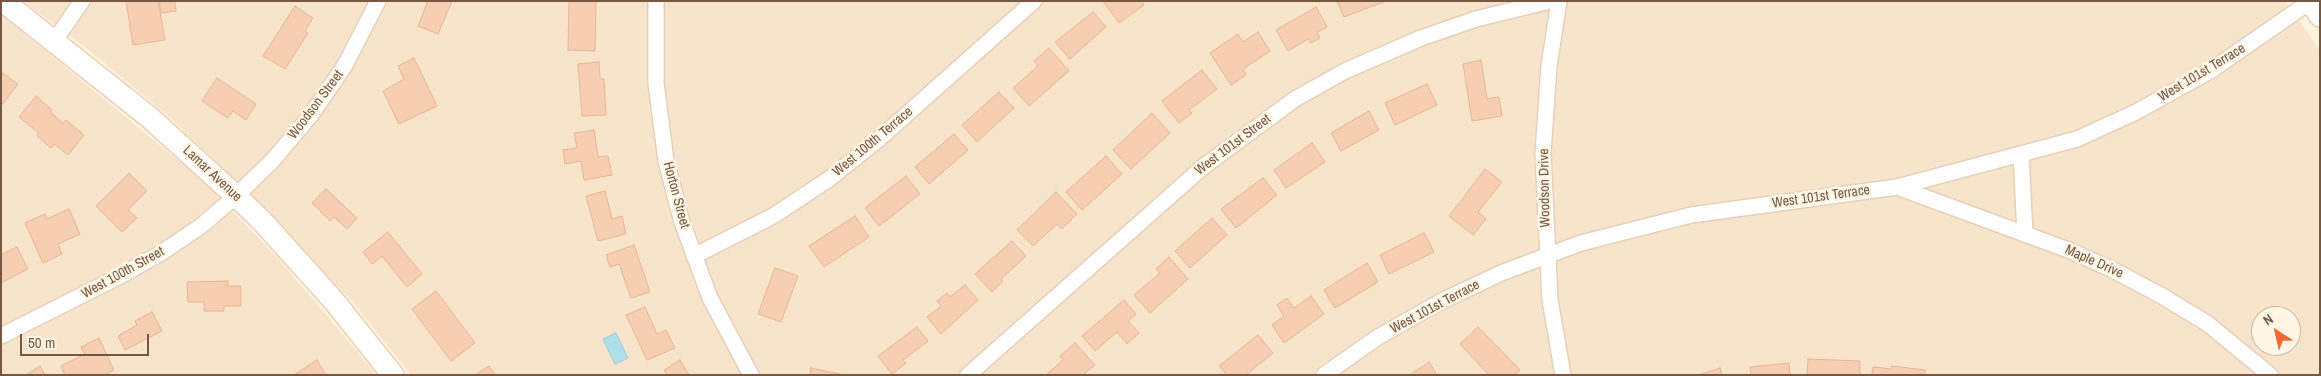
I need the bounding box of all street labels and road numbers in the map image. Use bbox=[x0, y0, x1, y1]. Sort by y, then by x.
street label: West 101st Terrace bbox=[2155, 40, 2249, 106]
street label: Woodson Street bbox=[285, 67, 347, 143]
street label: West 100th Terrace bbox=[830, 104, 916, 180]
street label: West 101st Street bbox=[1192, 111, 1274, 179]
street label: Lamar Avenue bbox=[179, 142, 245, 206]
street label: Woodson Drive bbox=[1536, 148, 1554, 228]
street label: Horton Street bbox=[659, 160, 693, 230]
street label: West 101st Terrace bbox=[1771, 182, 1871, 212]
street label: Maple Drive bbox=[2062, 242, 2126, 282]
street label: West 100th Street bbox=[79, 243, 167, 303]
street label: West 101st Terrace bbox=[1387, 276, 1483, 338]

